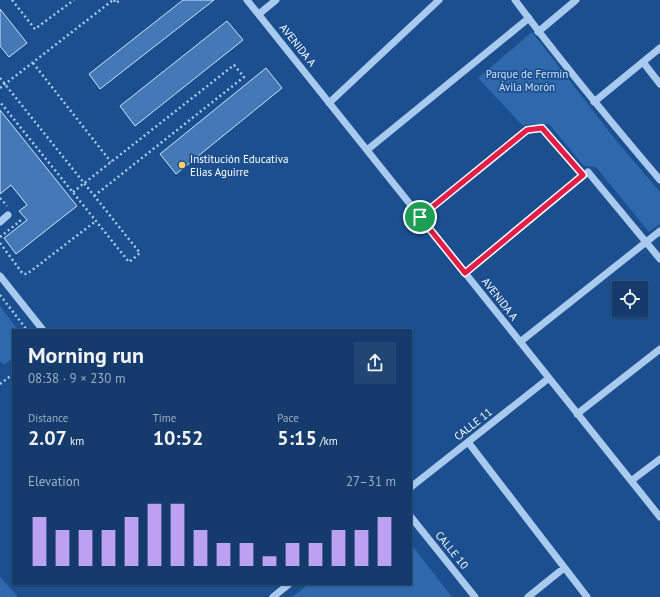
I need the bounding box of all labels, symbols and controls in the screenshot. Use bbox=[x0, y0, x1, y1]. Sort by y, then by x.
street label: AVENIDA A bbox=[277, 21, 320, 70]
park label: Parque de Fermín Ávila Morón bbox=[486, 67, 568, 94]
place label: Institución Educativa Elias Aguirre bbox=[190, 152, 289, 179]
marker: Institución Educativa Elias Aguirre bbox=[177, 160, 187, 170]
pin bbox=[403, 200, 437, 234]
icon: arrive bbox=[409, 206, 431, 228]
street label: AVENIDA A bbox=[479, 275, 521, 324]
map controls bbox=[612, 281, 648, 317]
button: locate bbox=[612, 281, 648, 317]
text: Morning run bbox=[28, 341, 144, 369]
button: share bbox=[354, 342, 396, 384]
text: 08:38 · 9 × 230 m bbox=[28, 370, 125, 387]
street label: CALLE 11 bbox=[451, 405, 495, 443]
text: Distance bbox=[28, 411, 68, 425]
text: Time bbox=[153, 411, 176, 425]
text: Pace bbox=[277, 411, 299, 425]
text: 2.07 bbox=[28, 425, 67, 451]
text: 10:52 bbox=[153, 425, 203, 451]
text: 5:15 bbox=[277, 425, 317, 451]
text: km bbox=[67, 434, 84, 448]
text: /km bbox=[317, 434, 338, 448]
text: Elevation bbox=[28, 473, 80, 490]
text: 27–31 m bbox=[346, 473, 396, 490]
street label: CALLE 10 bbox=[433, 528, 471, 572]

